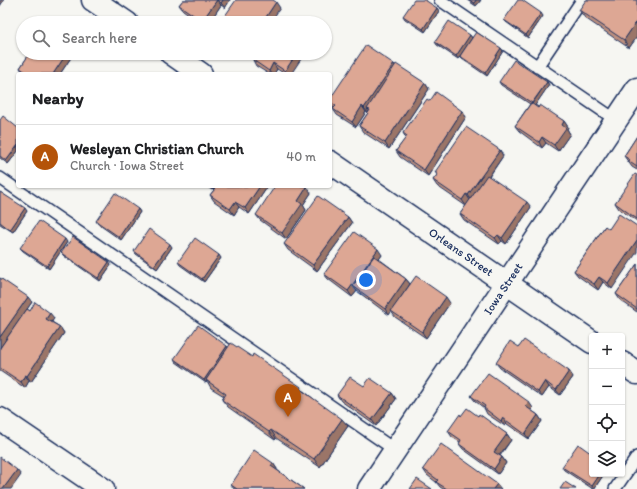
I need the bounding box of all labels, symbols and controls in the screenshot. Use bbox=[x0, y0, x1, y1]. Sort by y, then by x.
search box bbox=[16, 16, 332, 60]
icon: search bbox=[30, 27, 52, 49]
text: Search here bbox=[62, 29, 137, 47]
text: Nearby bbox=[32, 88, 84, 108]
text: Wesleyan Christian Church bbox=[70, 140, 244, 158]
text: A bbox=[41, 149, 49, 164]
text: 40 m bbox=[286, 149, 316, 164]
text: Church · Iowa Street bbox=[70, 158, 184, 173]
street label: Orleans Street bbox=[426, 225, 496, 279]
street label: Iowa Street bbox=[481, 260, 526, 317]
your location bbox=[356, 270, 376, 290]
map controls bbox=[589, 333, 625, 477]
button: + bbox=[589, 333, 625, 369]
button: − bbox=[589, 369, 625, 405]
pin: A bbox=[275, 384, 301, 417]
button: locate bbox=[589, 405, 625, 441]
button: layers bbox=[589, 441, 625, 477]

